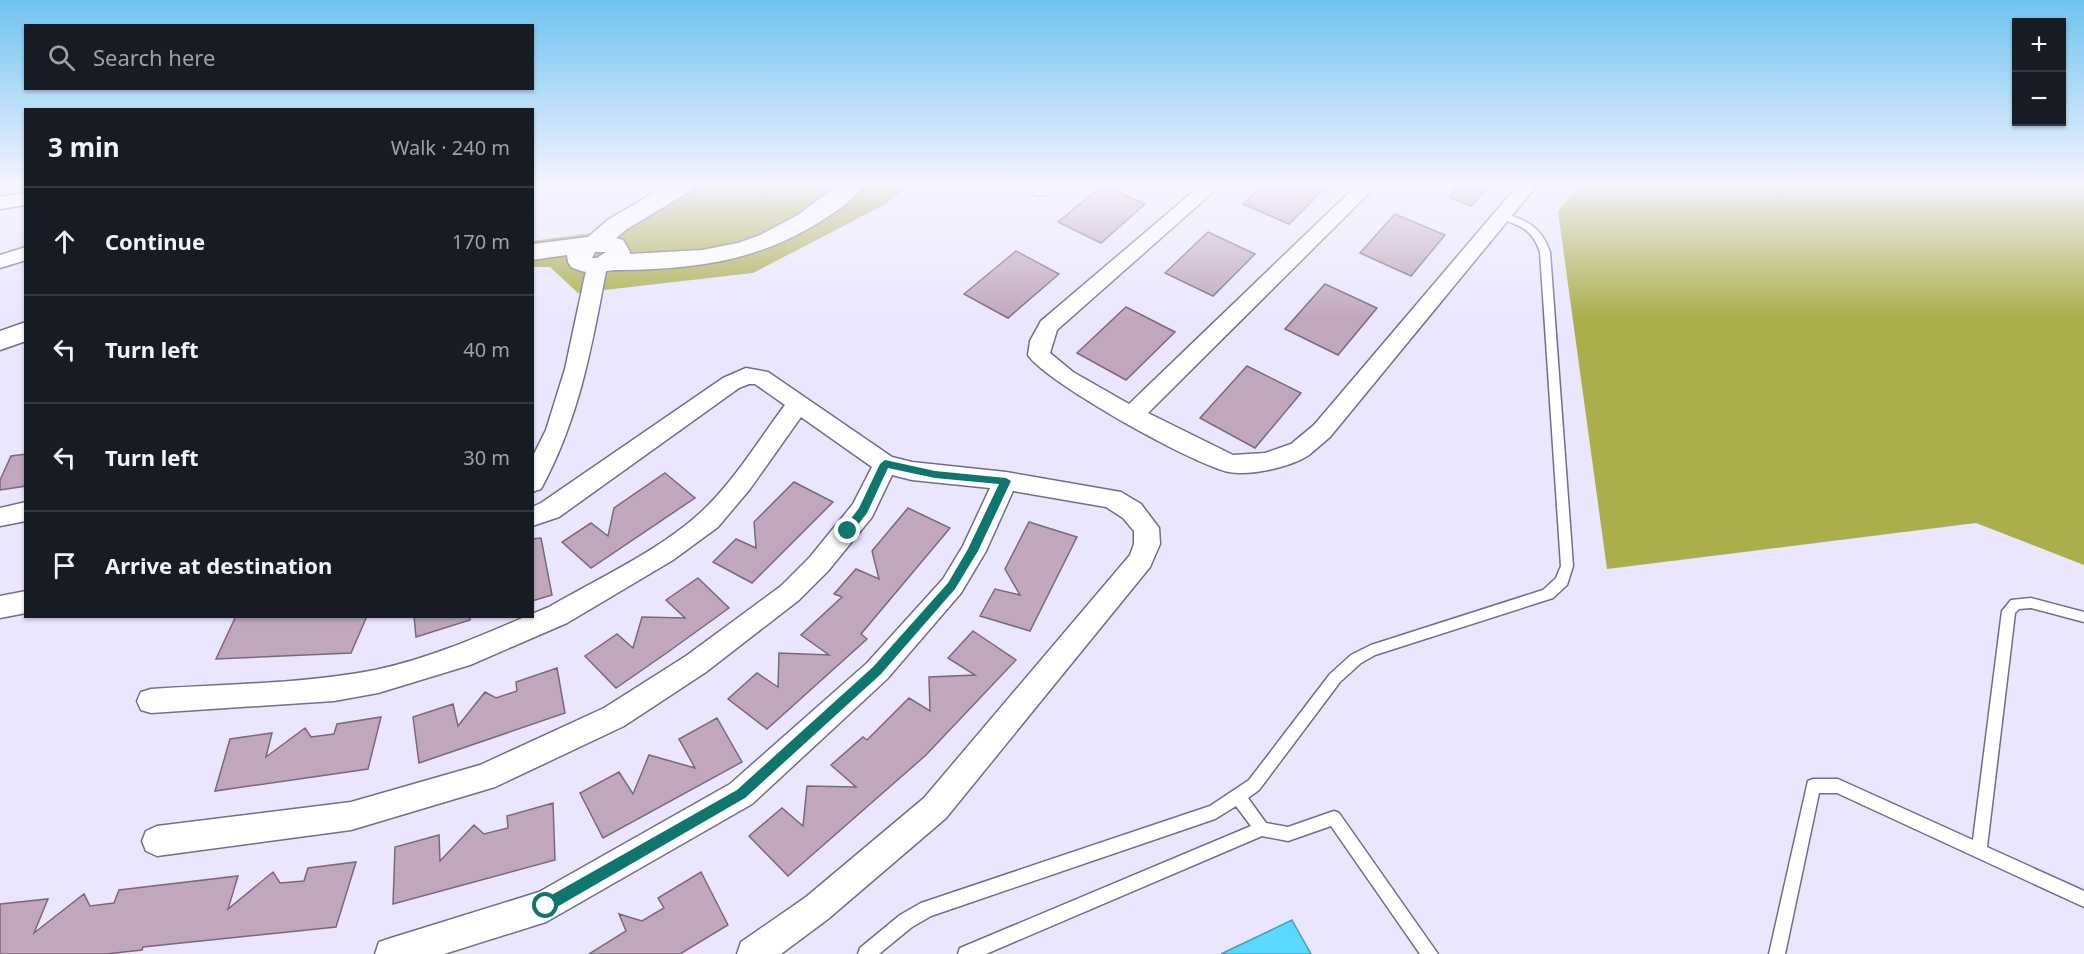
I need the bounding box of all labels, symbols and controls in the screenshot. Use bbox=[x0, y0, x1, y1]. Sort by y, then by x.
map controls bbox=[2012, 18, 2066, 126]
button: + bbox=[2012, 18, 2066, 72]
search box bbox=[24, 24, 534, 90]
icon: search bbox=[45, 41, 78, 74]
text: Search here bbox=[93, 42, 215, 72]
button: − bbox=[2012, 72, 2066, 126]
text: 3 min bbox=[48, 129, 120, 165]
text: Walk · 240 m bbox=[391, 134, 510, 161]
icon: ahead bbox=[48, 225, 81, 258]
text: Continue bbox=[105, 226, 205, 256]
text: 170 m bbox=[452, 228, 510, 255]
icon: left bbox=[48, 333, 81, 366]
text: Turn left bbox=[105, 334, 199, 364]
text: 40 m bbox=[463, 336, 510, 363]
icon: left bbox=[48, 441, 81, 474]
text: Turn left bbox=[105, 442, 199, 472]
text: 30 m bbox=[463, 444, 510, 471]
route end bbox=[834, 517, 860, 543]
icon: arrive bbox=[48, 549, 81, 582]
text: Arrive at destination bbox=[105, 550, 332, 580]
route start bbox=[532, 892, 558, 918]

